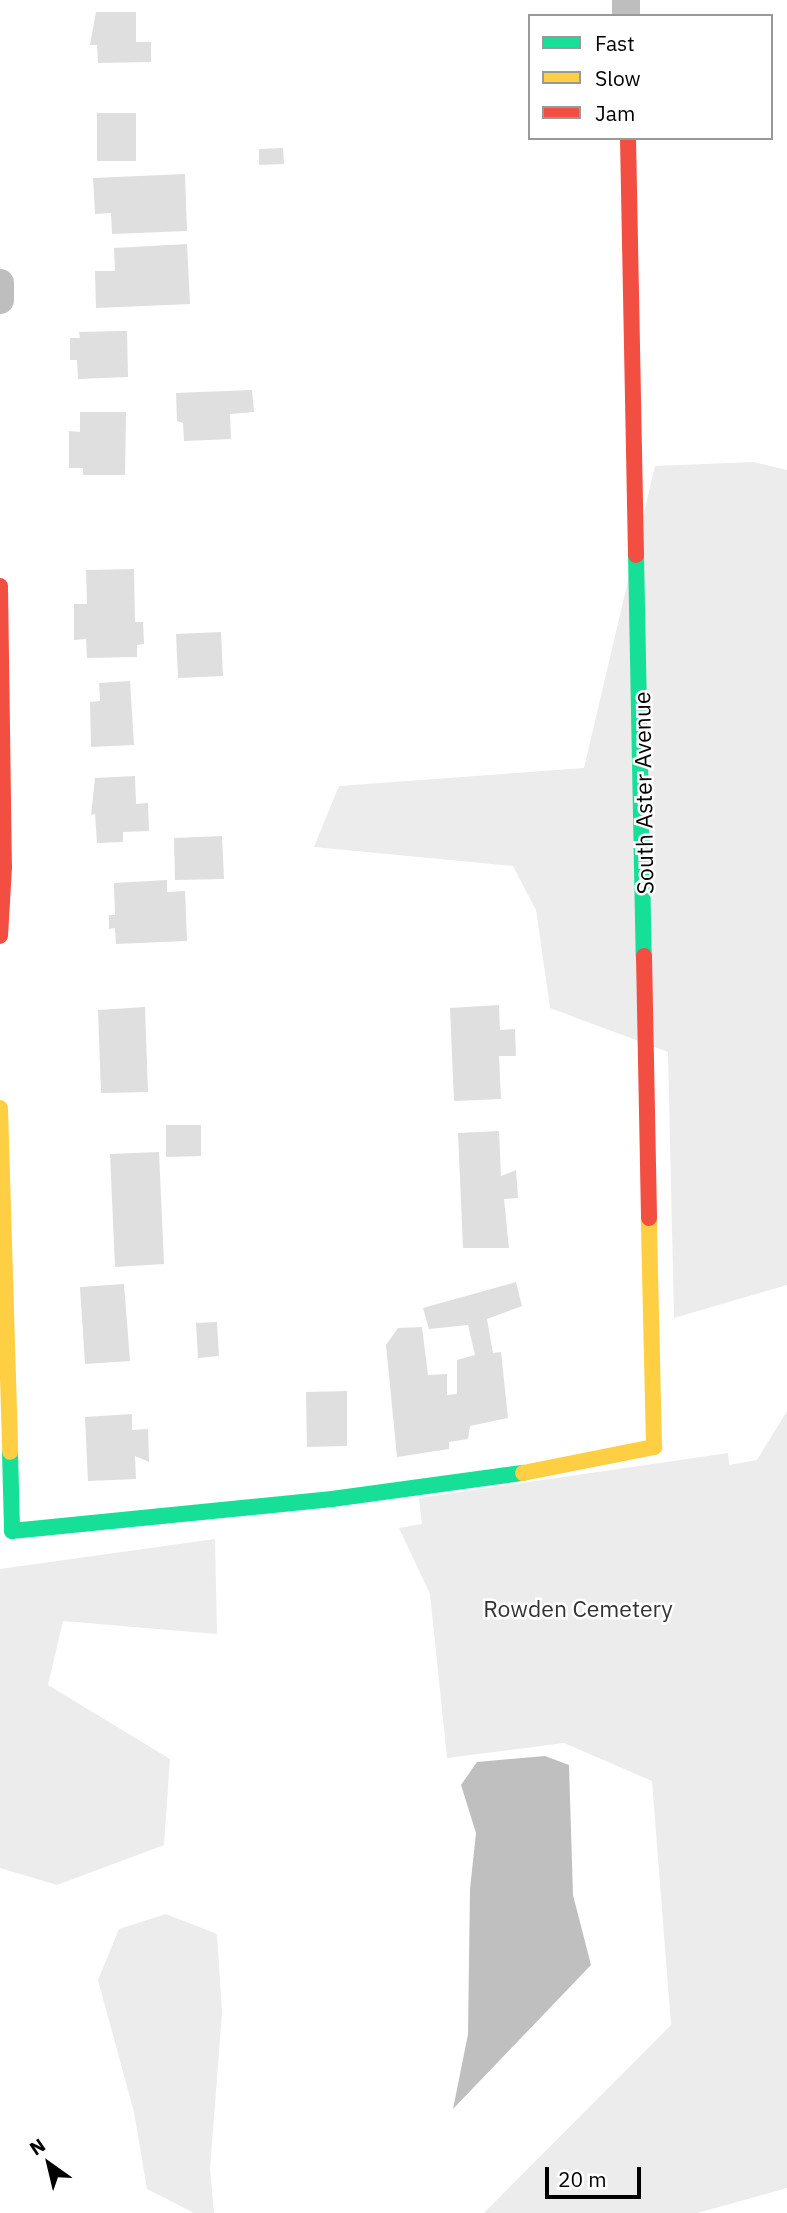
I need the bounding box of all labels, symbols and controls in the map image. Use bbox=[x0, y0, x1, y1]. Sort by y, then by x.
legend bbox=[528, 14, 773, 140]
text: Fast bbox=[595, 29, 635, 57]
text: Slow bbox=[595, 64, 641, 92]
text: Jam bbox=[595, 99, 635, 127]
street label: South Aster Avenue bbox=[627, 691, 659, 895]
park label: Rowden Cemetery bbox=[483, 1594, 673, 1622]
north arrow bbox=[14, 2129, 84, 2199]
text: N bbox=[25, 2133, 50, 2160]
scale bar bbox=[549, 2154, 645, 2198]
text: 20 m bbox=[558, 2165, 607, 2193]

